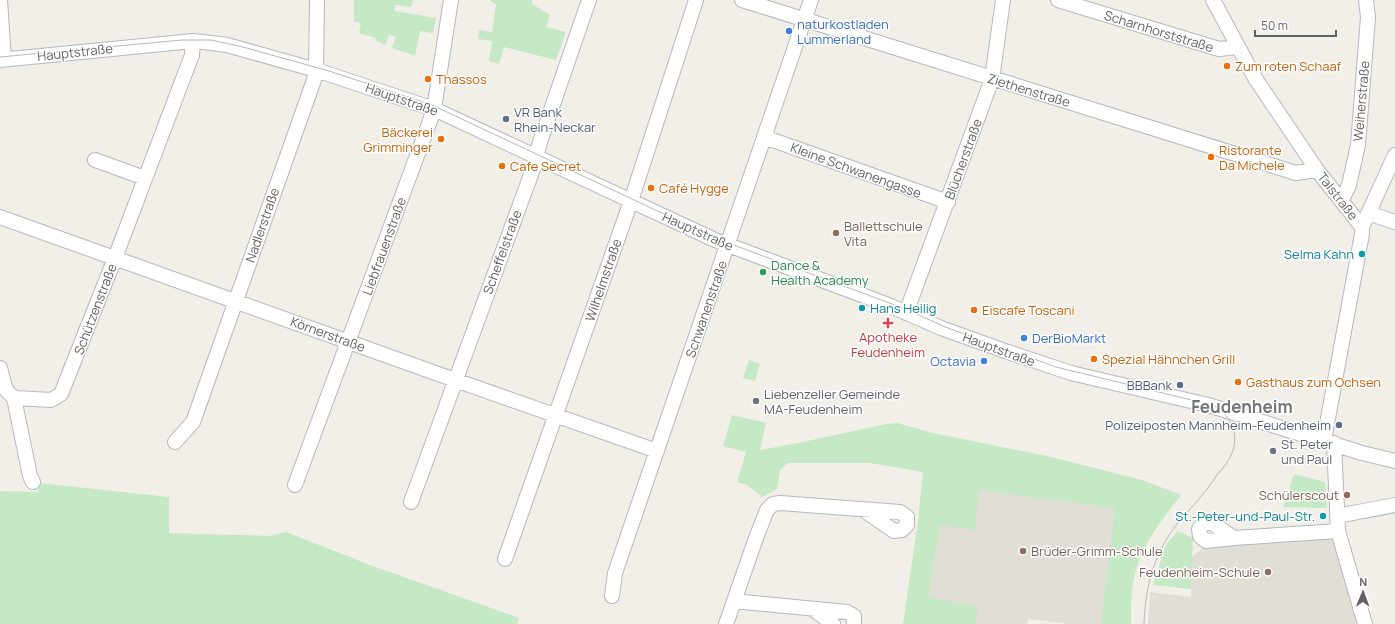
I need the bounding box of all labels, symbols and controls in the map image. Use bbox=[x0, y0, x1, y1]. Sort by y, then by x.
street label: Scharnhorststraße bbox=[1102, 6, 1216, 56]
scale bar bbox=[1255, 12, 1336, 38]
place label: naturkostladen Lummerland bbox=[797, 15, 889, 48]
text: 50 m bbox=[1261, 17, 1288, 34]
marker: naturkostladen Lummerland bbox=[784, 26, 794, 36]
street label: Hauptstraße bbox=[36, 39, 114, 65]
place label: Zum roten Schaaf bbox=[1235, 57, 1342, 75]
street label: Weiherstraße bbox=[1349, 60, 1374, 142]
marker: Zum roten Schaaf bbox=[1222, 61, 1232, 71]
street label: Ziethenstraße bbox=[985, 69, 1073, 111]
place label: Thassos bbox=[436, 70, 487, 88]
marker: Thassos bbox=[423, 74, 433, 84]
street label: Hauptstraße bbox=[363, 78, 441, 120]
place label: VR Bank Rhein-Neckar bbox=[514, 103, 596, 136]
marker: VR Bank Rhein-Neckar bbox=[501, 114, 511, 124]
street label: Blücherstraße bbox=[940, 116, 986, 202]
place label: Bäckerei Grimminger bbox=[363, 123, 433, 156]
marker: Bäckerei Grimminger bbox=[436, 134, 446, 144]
street label: Kleine Schwanengasse bbox=[788, 138, 924, 202]
place label: Ristorante Da Michele bbox=[1219, 141, 1285, 174]
marker: Ristorante Da Michele bbox=[1206, 152, 1216, 162]
place label: Cafe Secret bbox=[510, 157, 581, 175]
marker: Cafe Secret bbox=[497, 161, 507, 171]
street label: Talstraße bbox=[1314, 168, 1363, 224]
place label: Café Hygge bbox=[659, 179, 729, 197]
marker: Café Hygge bbox=[646, 183, 656, 193]
street label: Nadlerstraße bbox=[241, 185, 283, 265]
street label: Liebfrauenstraße bbox=[358, 194, 410, 298]
street label: Scheffelstraße bbox=[478, 207, 526, 297]
street label: Hauptstraße bbox=[660, 207, 737, 255]
place label: Ballettschule Vita bbox=[844, 217, 923, 250]
marker: Ballettschule Vita bbox=[831, 228, 841, 238]
street label: Wilhelmstraße bbox=[580, 236, 626, 324]
place label: Selma Kahn bbox=[1284, 245, 1354, 263]
marker: Selma Kahn bbox=[1357, 249, 1367, 259]
place label: Dance & Health Academy bbox=[771, 256, 869, 289]
street label: Schwanenstraße bbox=[681, 258, 731, 360]
street label: Schützenstraße bbox=[69, 260, 121, 357]
marker: Dance & Health Academy bbox=[758, 267, 768, 277]
place label: Hans Heilig bbox=[870, 299, 937, 317]
place label: Eiscafe Toscani bbox=[982, 301, 1075, 319]
marker: Hans Heilig bbox=[857, 303, 867, 313]
marker: Eiscafe Toscani bbox=[969, 305, 979, 315]
street label: Körnerstraße bbox=[288, 312, 368, 356]
marker: Apotheke Feudenheim bbox=[883, 318, 893, 328]
place label: Apotheke Feudenheim bbox=[851, 328, 925, 361]
street label: Hauptstraße bbox=[960, 328, 1038, 371]
place label: DerBioMarkt bbox=[1032, 329, 1106, 347]
marker: DerBioMarkt bbox=[1019, 333, 1029, 343]
place label: Spezial Hähnchen Grill bbox=[1102, 350, 1235, 368]
place label: Octavia bbox=[930, 352, 976, 370]
marker: Spezial Hähnchen Grill bbox=[1089, 354, 1099, 364]
marker: Octavia bbox=[979, 356, 989, 366]
place label: Gasthaus zum Ochsen bbox=[1246, 373, 1381, 391]
place label: BBBank bbox=[1127, 376, 1173, 394]
marker: Gasthaus zum Ochsen bbox=[1233, 377, 1243, 387]
marker: BBBank bbox=[1175, 380, 1185, 390]
place label: Liebenzeller Gemeinde MA-Feudenheim bbox=[764, 385, 901, 418]
district label: Feudenheim bbox=[1191, 395, 1293, 418]
marker: Liebenzeller Gemeinde MA-Feudenheim bbox=[751, 396, 761, 406]
place label: Polizeiposten Mannheim-Feudenheim bbox=[1105, 416, 1331, 434]
marker: Polizeiposten Mannheim-Feudenheim bbox=[1334, 420, 1344, 430]
place label: St. Peter und Paul bbox=[1281, 435, 1333, 468]
marker: St. Peter und Paul bbox=[1268, 446, 1278, 456]
place label: Schülerscout bbox=[1259, 486, 1339, 504]
marker: Schülerscout bbox=[1342, 490, 1352, 500]
place label: St.-Peter-und-Paul-Str. bbox=[1175, 507, 1315, 525]
marker: St.-Peter-und-Paul-Str. bbox=[1318, 511, 1328, 521]
place label: Brüder-Grimm-Schule bbox=[1031, 542, 1163, 560]
marker: Brüder-Grimm-Schule bbox=[1018, 546, 1028, 556]
place label: Feudenheim-Schule bbox=[1139, 563, 1260, 581]
marker: Feudenheim-Schule bbox=[1263, 567, 1273, 577]
north arrow bbox=[1343, 572, 1383, 612]
text: N bbox=[1359, 574, 1367, 589]

